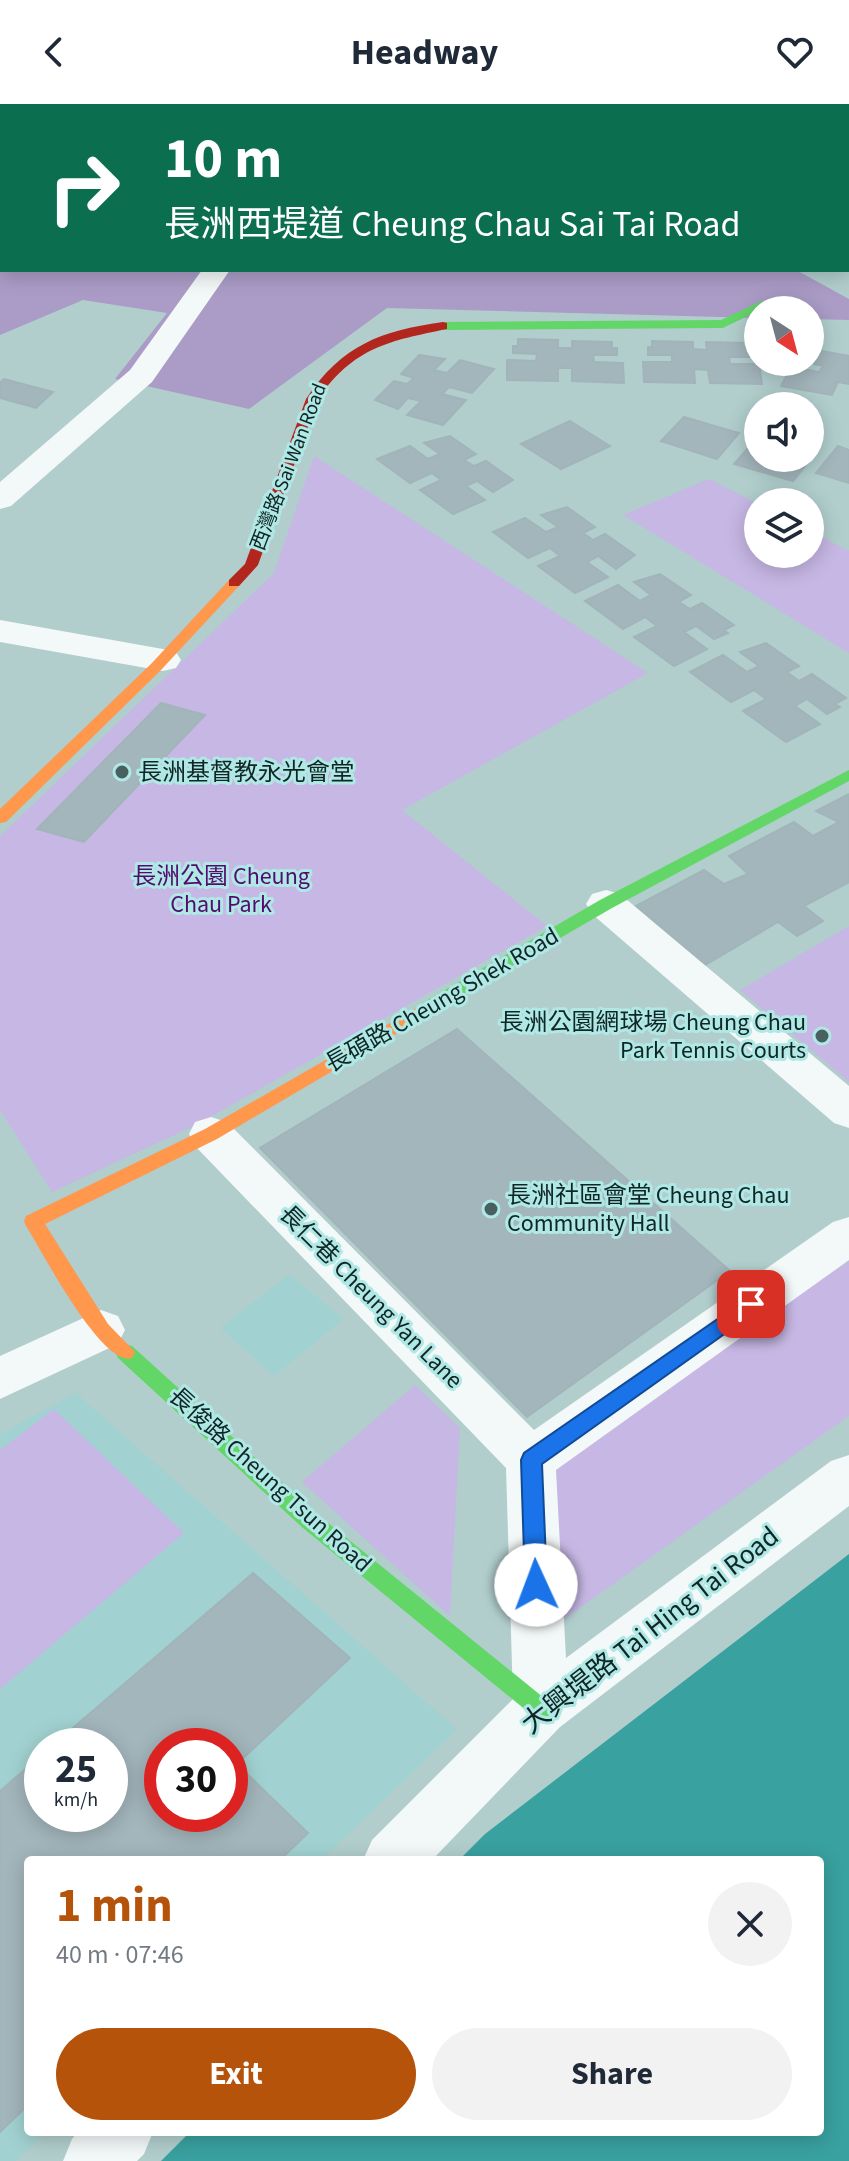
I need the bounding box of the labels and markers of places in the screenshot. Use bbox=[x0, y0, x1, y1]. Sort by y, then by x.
place label: 長洲基督教永光會堂 bbox=[138, 755, 354, 790]
marker: 長洲基督教永光會堂 bbox=[113, 763, 131, 781]
place label: 長洲公園網球場 Cheung Chau Park Tennis Courts bbox=[500, 1005, 806, 1068]
marker: 長洲公園網球場 Cheung Chau Park Tennis Courts bbox=[813, 1027, 831, 1045]
place label: 長洲社區會堂 Cheung Chau Community Hall bbox=[507, 1178, 789, 1241]
marker: 長洲社區會堂 Cheung Chau Community Hall bbox=[482, 1200, 500, 1218]
pin bbox=[717, 1270, 785, 1338]

